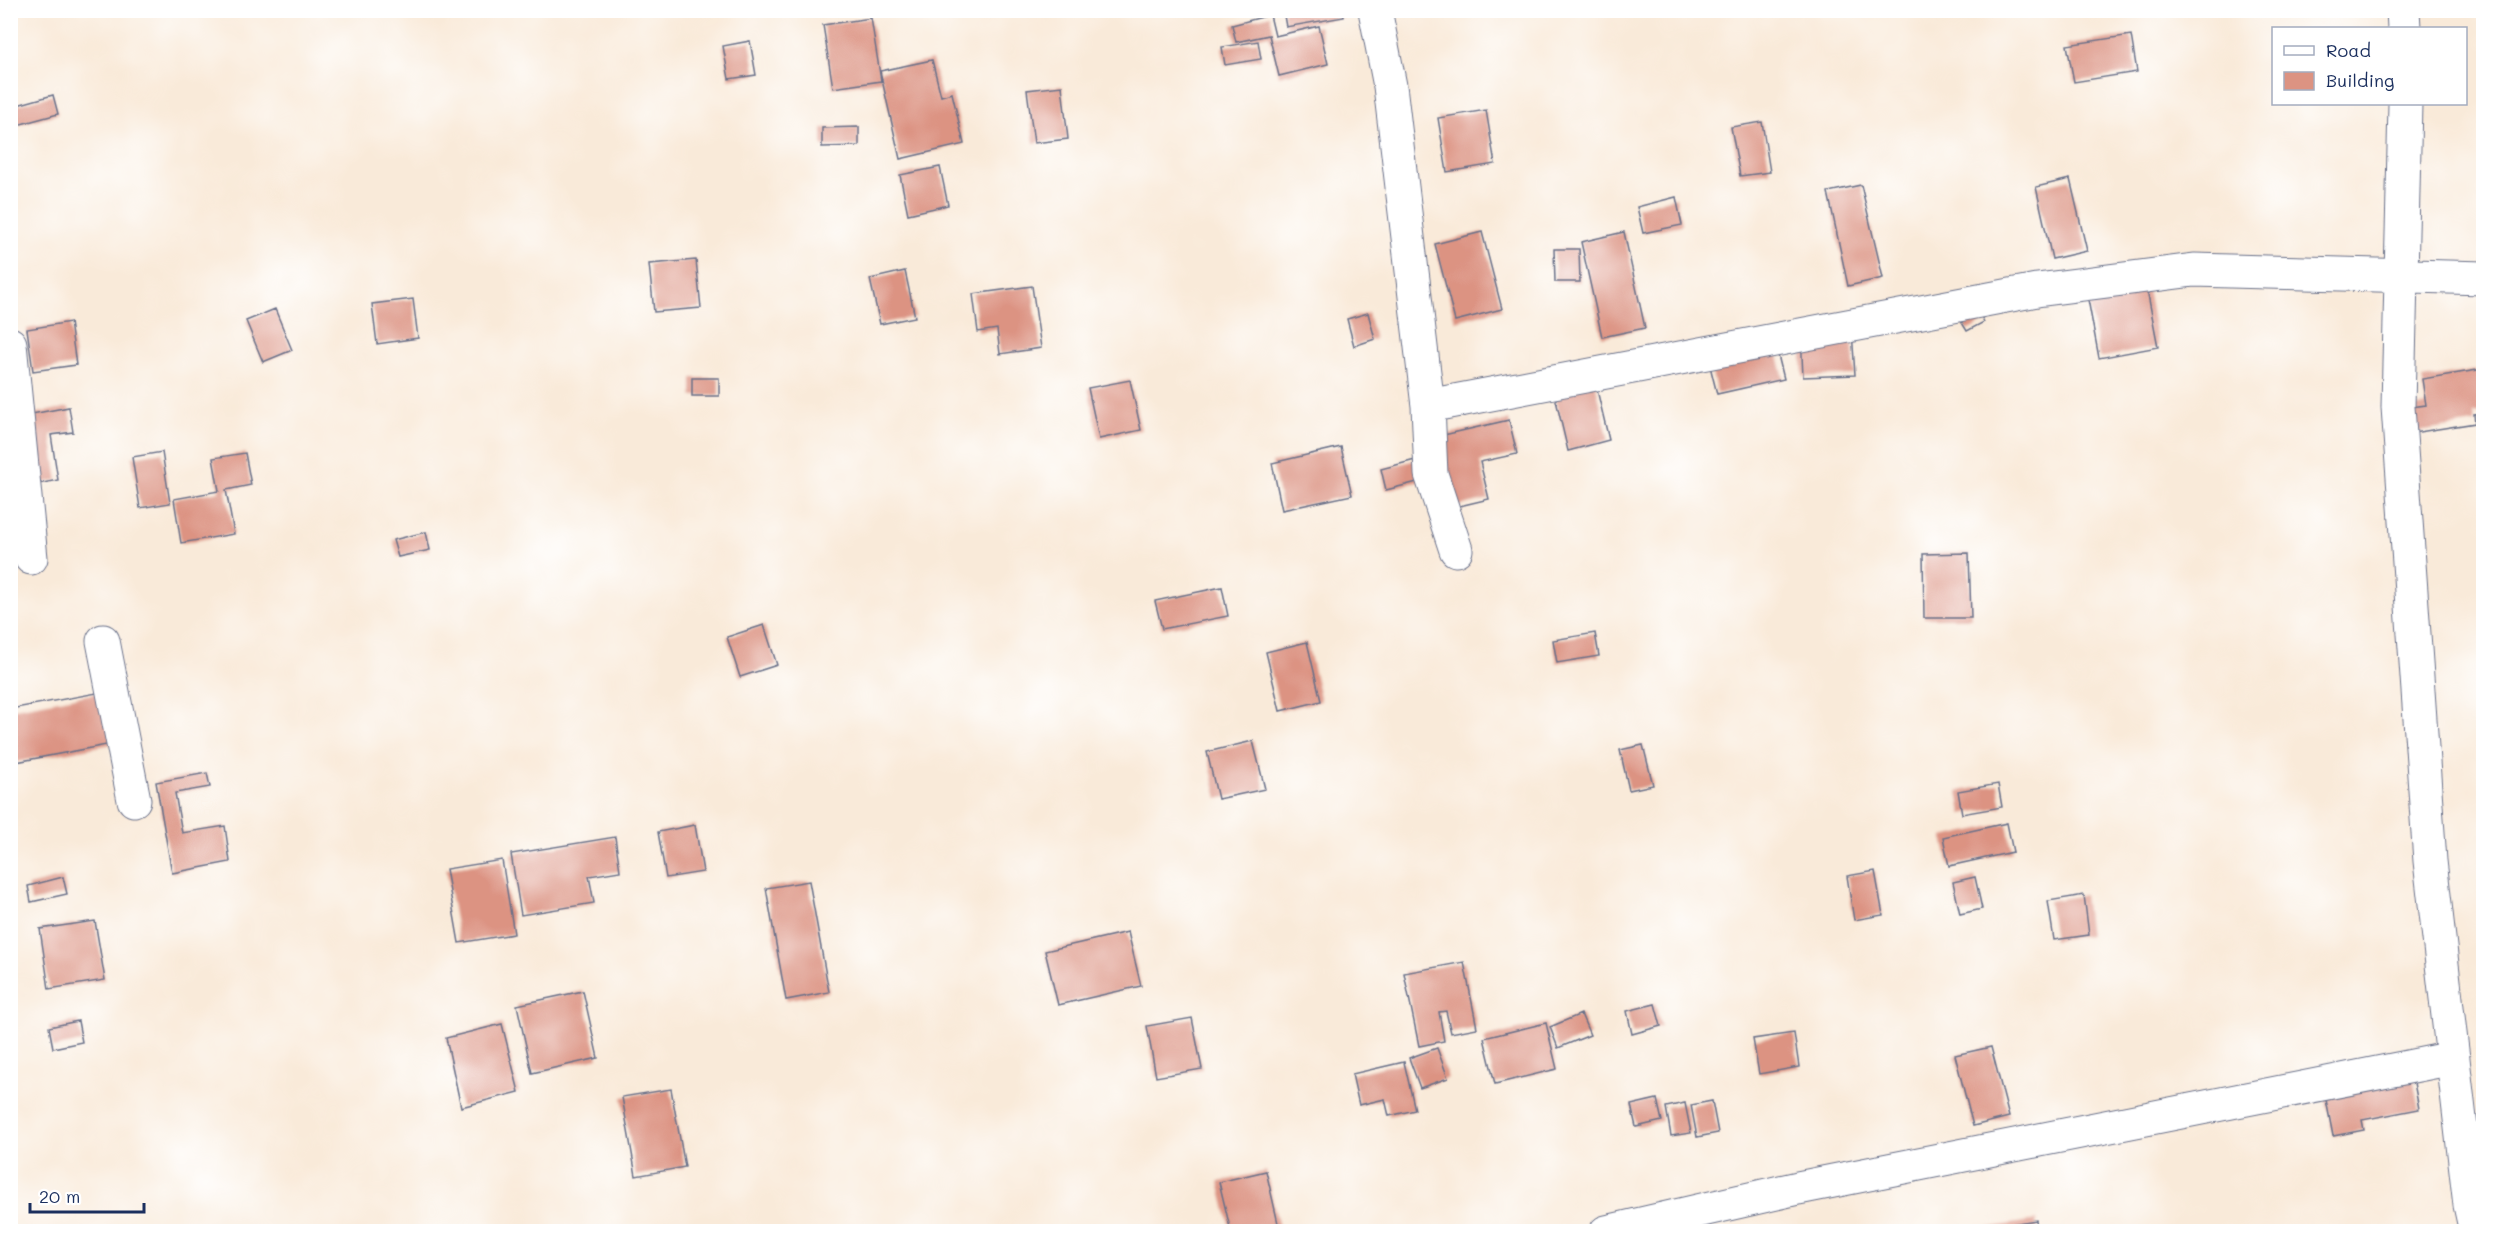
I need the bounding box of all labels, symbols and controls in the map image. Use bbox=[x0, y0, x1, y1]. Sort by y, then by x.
legend bbox=[2272, 27, 2467, 105]
text: Road bbox=[2326, 38, 2371, 62]
text: Building bbox=[2326, 68, 2394, 92]
scale bar bbox=[30, 1176, 144, 1214]
text: 20 m bbox=[39, 1184, 80, 1208]

